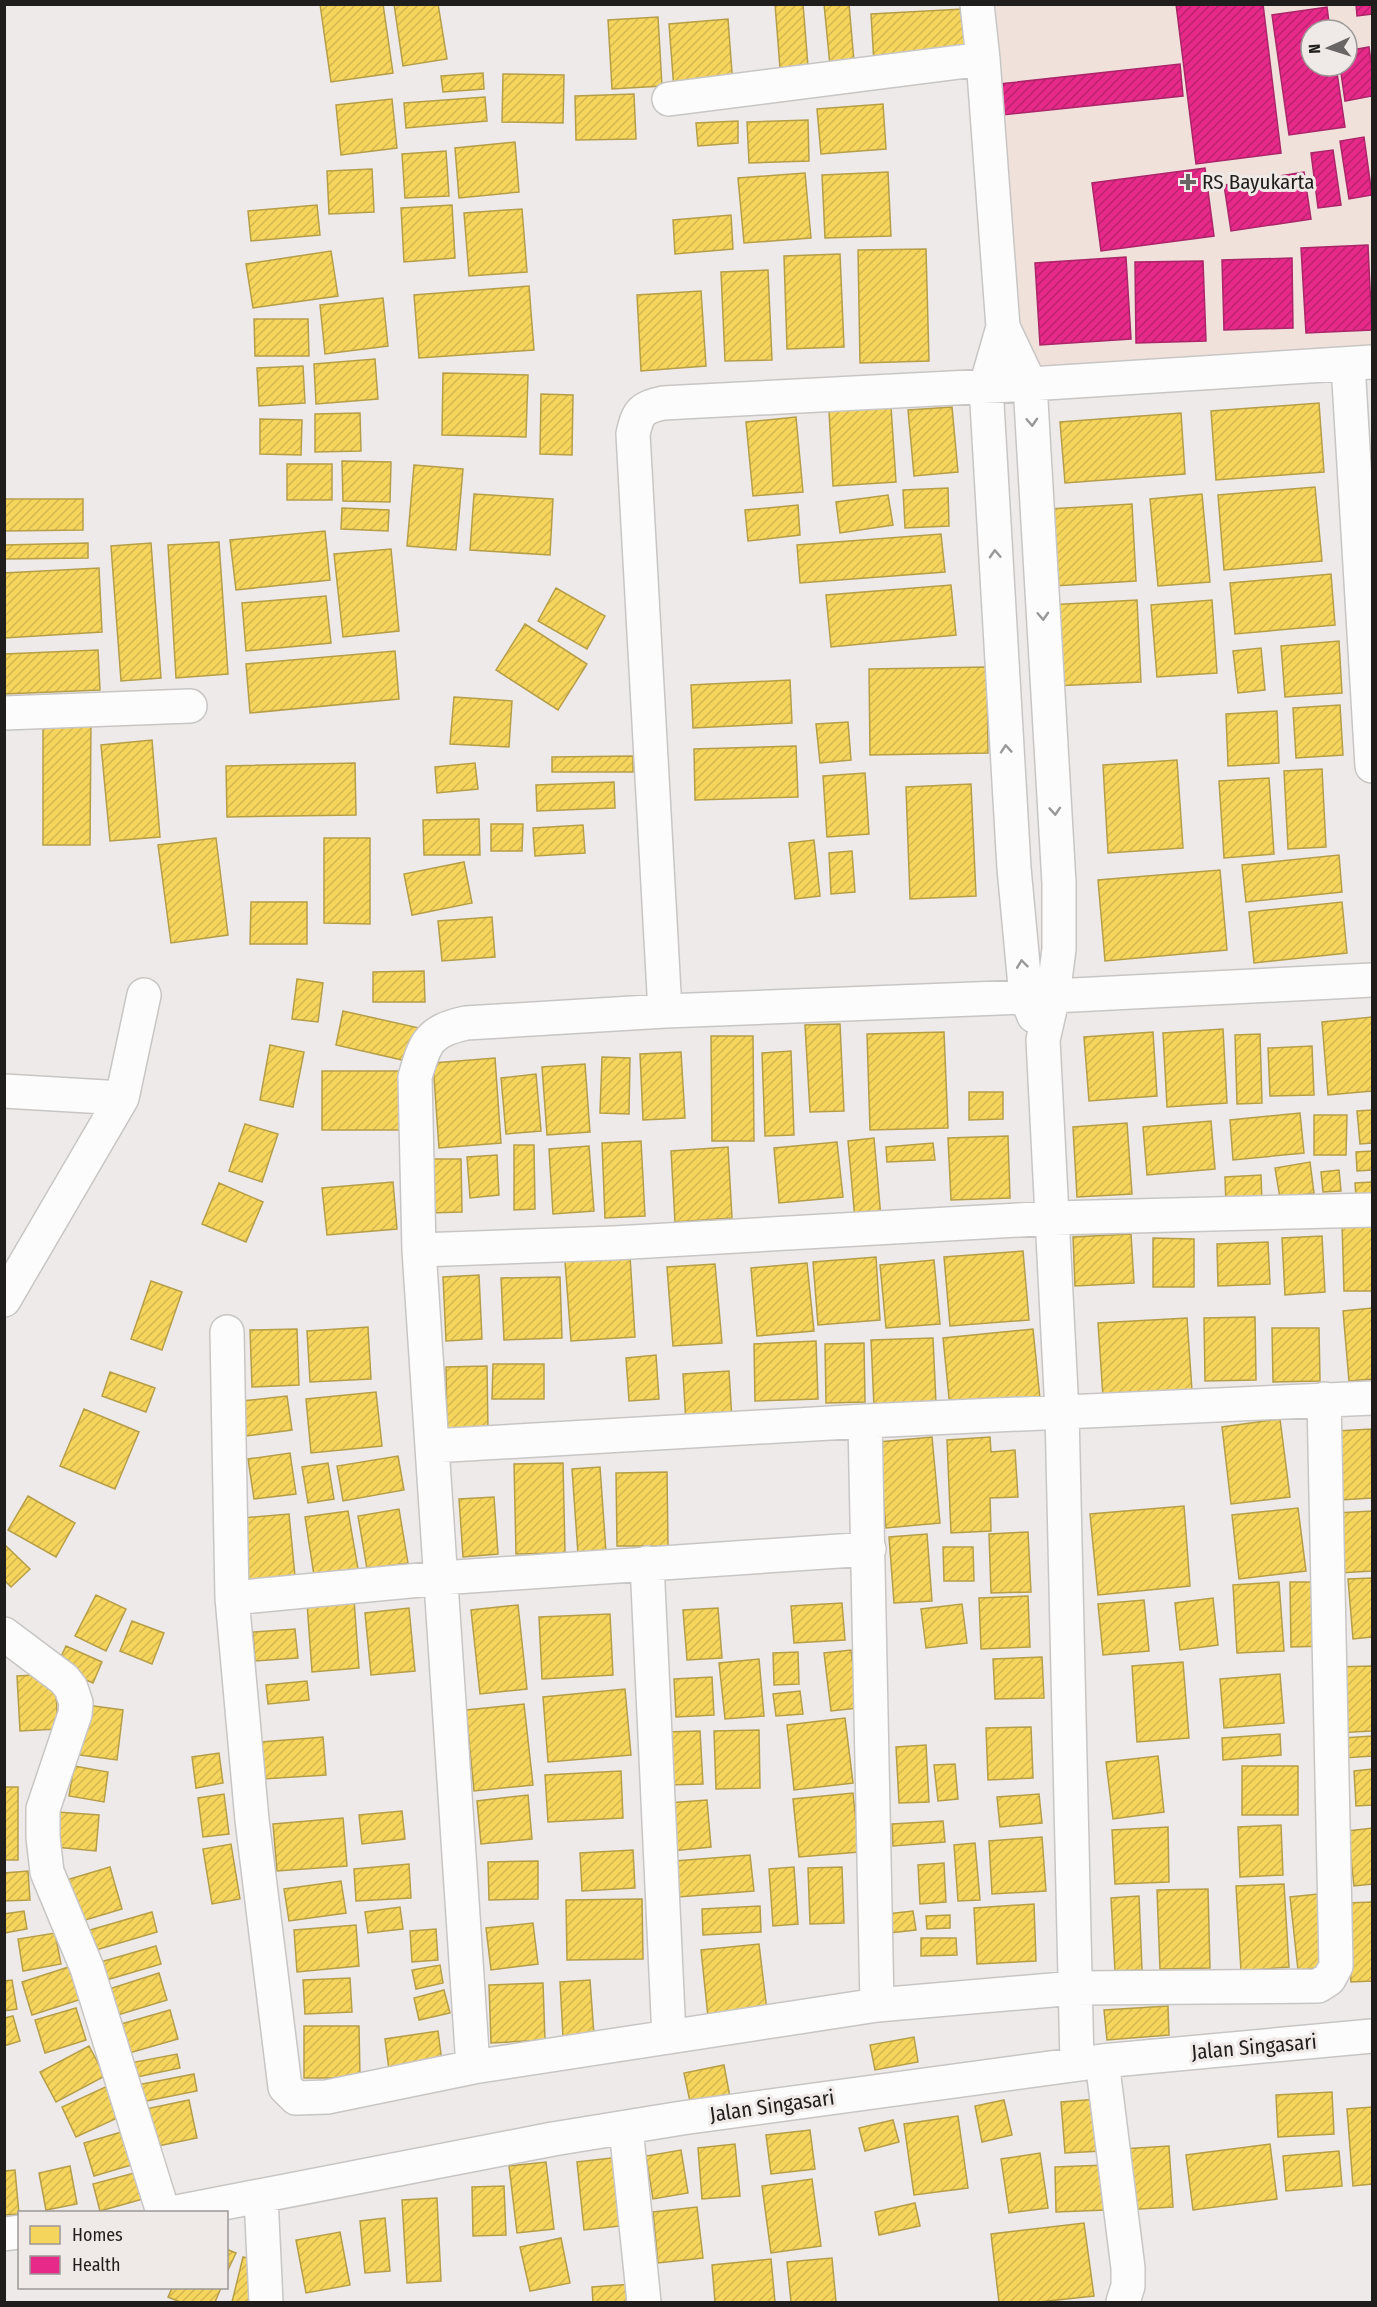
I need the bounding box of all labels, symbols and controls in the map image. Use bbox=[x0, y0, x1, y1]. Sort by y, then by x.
north arrow bbox=[1299, 18, 1359, 78]
text: N bbox=[1305, 43, 1324, 54]
place label: RS Bayukarta bbox=[1202, 169, 1315, 195]
marker: RS Bayukarta bbox=[1179, 173, 1197, 191]
one-way arrow bbox=[1026, 417, 1039, 426]
one-way arrow bbox=[988, 550, 1001, 559]
one-way arrow bbox=[1036, 612, 1049, 621]
one-way arrow bbox=[1000, 744, 1013, 753]
one-way arrow bbox=[1049, 806, 1062, 815]
one-way arrow bbox=[1016, 960, 1029, 969]
street label: Jalan Singasari bbox=[1190, 2029, 1318, 2065]
street label: Jalan Singasari bbox=[708, 2084, 836, 2128]
legend bbox=[18, 2211, 228, 2289]
text: Homes bbox=[72, 2224, 123, 2246]
text: Health bbox=[72, 2254, 120, 2276]

